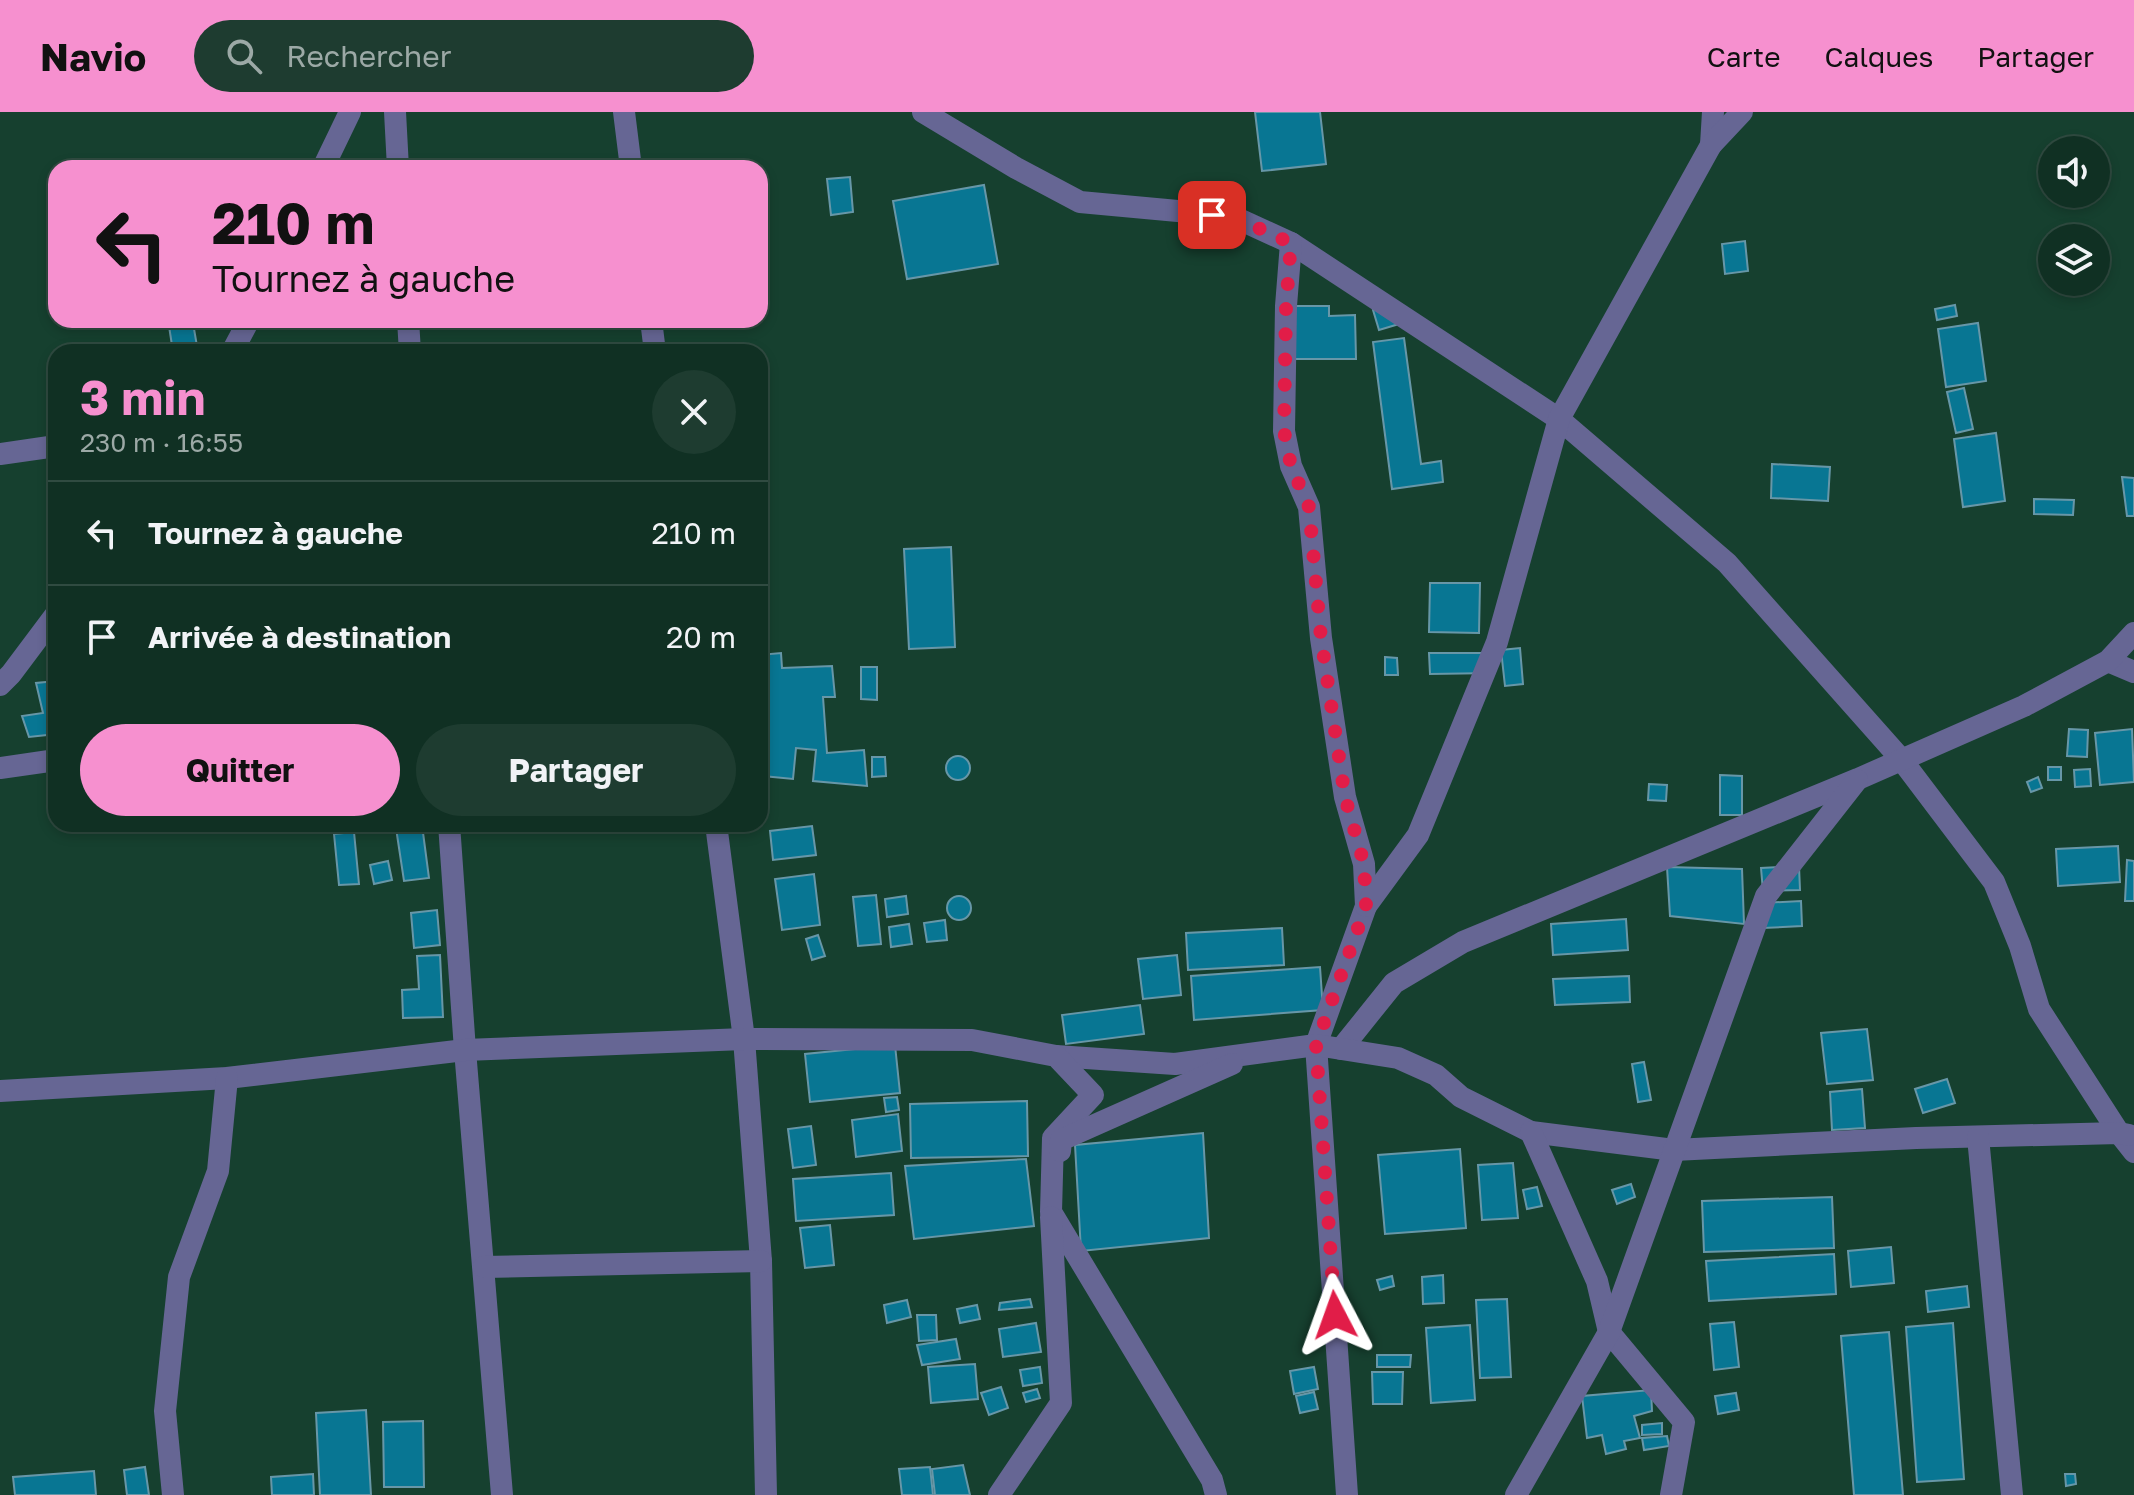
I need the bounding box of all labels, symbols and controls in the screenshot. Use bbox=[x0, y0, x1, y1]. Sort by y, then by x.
search box bbox=[194, 20, 754, 92]
text: Navio bbox=[40, 34, 146, 79]
icon: search bbox=[222, 34, 266, 78]
text: Rechercher bbox=[286, 38, 451, 74]
text: Carte bbox=[1707, 40, 1780, 73]
text: Calques bbox=[1824, 40, 1933, 73]
text: Partager bbox=[1977, 40, 2094, 73]
map controls bbox=[2038, 136, 2110, 296]
button: sound bbox=[2038, 136, 2110, 208]
pin bbox=[1178, 181, 1246, 249]
text: 210 m bbox=[212, 189, 374, 256]
icon: left bbox=[80, 192, 184, 296]
icon: arrive bbox=[1190, 193, 1234, 237]
button: layers bbox=[2038, 224, 2110, 296]
text: Tournez à gauche bbox=[212, 257, 515, 300]
text: 3 min bbox=[80, 368, 205, 426]
button: close bbox=[652, 370, 736, 454]
text: 230 m · 16:55 bbox=[80, 427, 243, 458]
icon: left bbox=[80, 511, 124, 555]
text: Tournez à gauche bbox=[148, 515, 403, 551]
text: 210 m bbox=[651, 515, 736, 551]
icon: arrive bbox=[80, 615, 124, 659]
text: Arrivée à destination bbox=[148, 619, 451, 655]
text: 20 m bbox=[666, 619, 736, 655]
button: Quitter bbox=[80, 724, 400, 816]
button: Partager bbox=[416, 724, 736, 816]
position arrow bbox=[1293, 1273, 1377, 1357]

